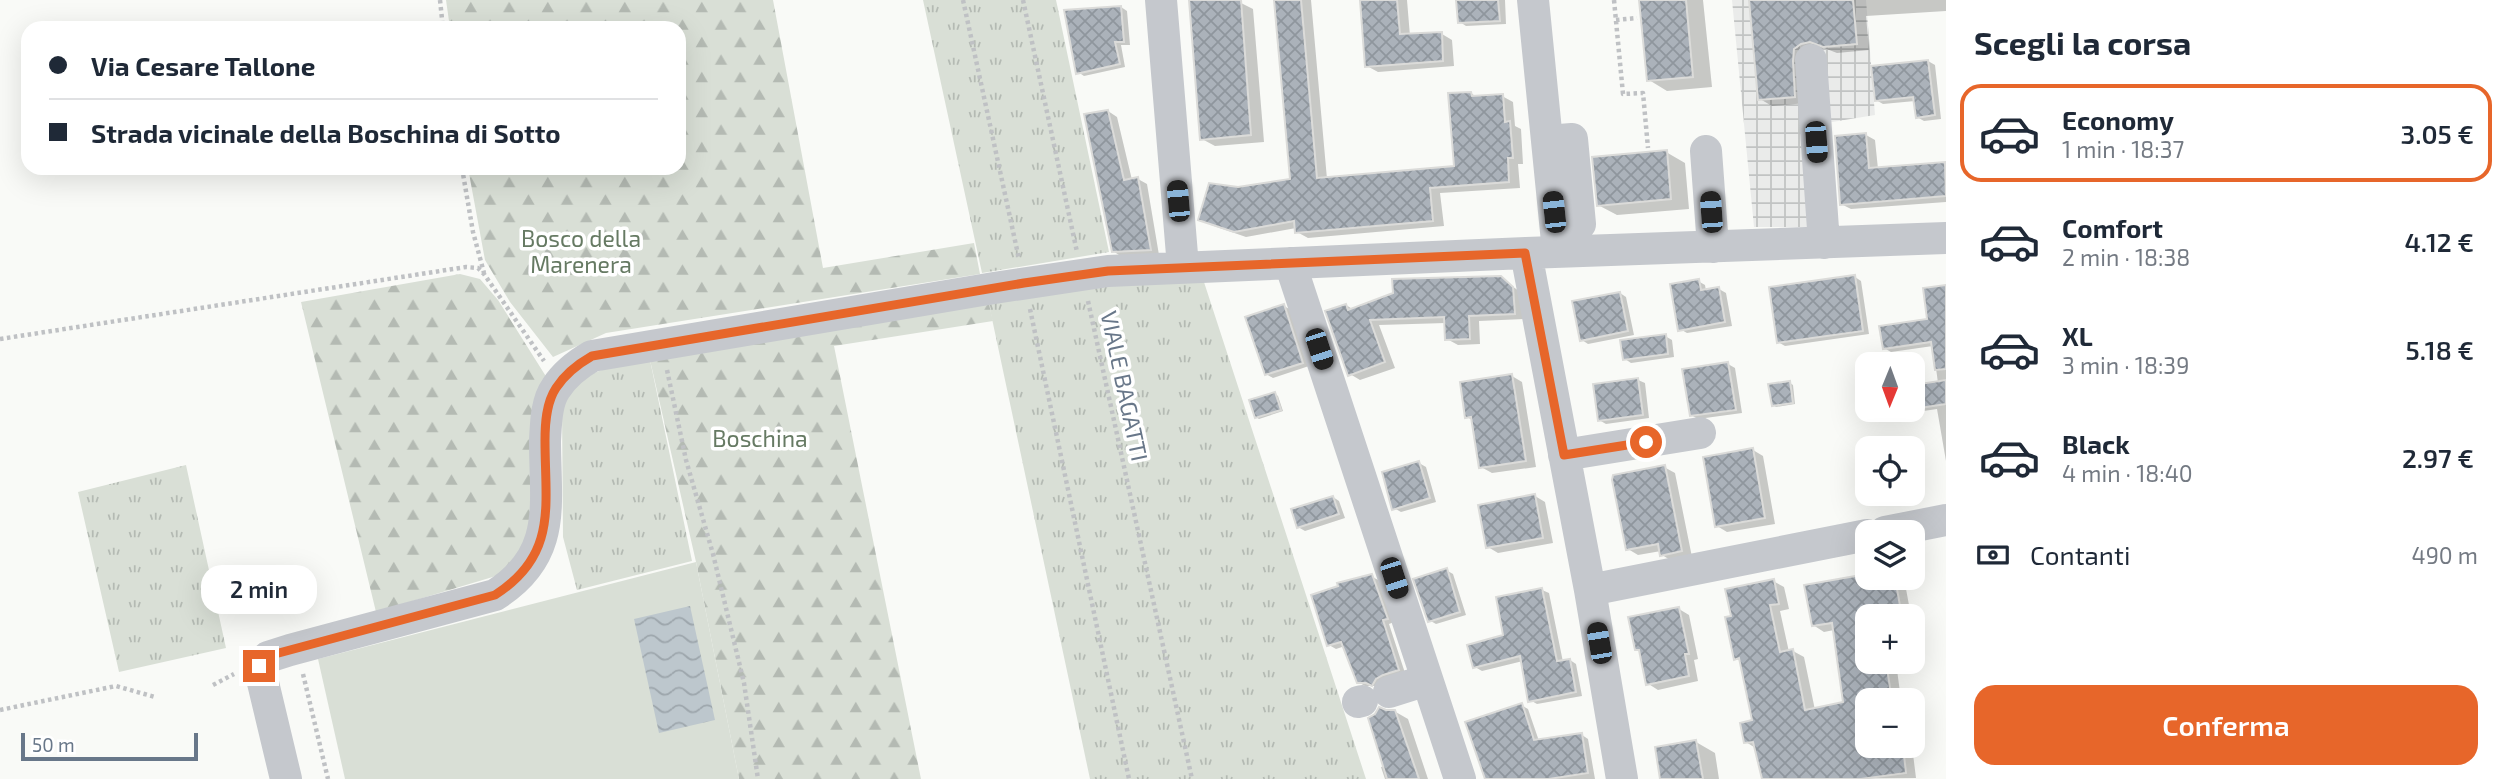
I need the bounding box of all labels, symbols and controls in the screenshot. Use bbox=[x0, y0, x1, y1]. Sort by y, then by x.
text: Scegli la corsa bbox=[1974, 23, 2191, 61]
text: Via Cesare Tallone bbox=[91, 50, 315, 81]
icon: car bbox=[1978, 102, 2041, 165]
text: Economy bbox=[2062, 104, 2174, 135]
text: Strada vicinale della Boschina di Sotto bbox=[91, 117, 561, 148]
text: 3.05 € bbox=[2401, 118, 2474, 149]
car bbox=[1805, 120, 1828, 164]
text: 1 min · 18:37 bbox=[2062, 135, 2184, 163]
car bbox=[1166, 179, 1191, 223]
car bbox=[1542, 190, 1567, 234]
car bbox=[1700, 190, 1723, 234]
icon: car bbox=[1978, 210, 2041, 273]
text: Comfort bbox=[2062, 212, 2163, 243]
park label: Bosco della Marenera bbox=[521, 224, 641, 278]
text: 4.12 € bbox=[2405, 226, 2474, 257]
text: 2 min · 18:38 bbox=[2062, 243, 2190, 271]
street label: VIALE BAGATTI bbox=[1095, 308, 1155, 463]
icon: car bbox=[1978, 318, 2041, 381]
text: XL bbox=[2062, 320, 2093, 351]
car bbox=[1303, 326, 1336, 372]
text: 5.18 € bbox=[2406, 334, 2474, 365]
text: 3 min · 18:39 bbox=[2062, 351, 2189, 379]
north arrow bbox=[1855, 352, 1925, 422]
map controls bbox=[1855, 352, 1925, 758]
park label: Boschina bbox=[712, 424, 808, 452]
route start bbox=[1630, 426, 1662, 458]
icon: car bbox=[1978, 426, 2041, 489]
text: Black bbox=[2062, 428, 2130, 459]
button: locate bbox=[1855, 436, 1925, 506]
text: 2.97 € bbox=[2402, 442, 2474, 473]
text: 4 min · 18:40 bbox=[2062, 459, 2193, 487]
button: layers bbox=[1855, 520, 1925, 590]
icon: cash bbox=[1974, 536, 2012, 574]
text: Contanti bbox=[2030, 539, 2130, 570]
text: 490 m bbox=[2412, 541, 2478, 569]
car bbox=[1378, 555, 1411, 601]
callout: 2 min bbox=[201, 564, 317, 614]
text: 2 min bbox=[230, 575, 288, 603]
button: + bbox=[1855, 604, 1925, 674]
car bbox=[1586, 620, 1613, 666]
route end bbox=[243, 650, 275, 682]
button: Conferma bbox=[1974, 685, 2478, 765]
button: − bbox=[1855, 688, 1925, 758]
scale bar bbox=[21, 730, 198, 762]
text: 50 m bbox=[32, 733, 75, 756]

